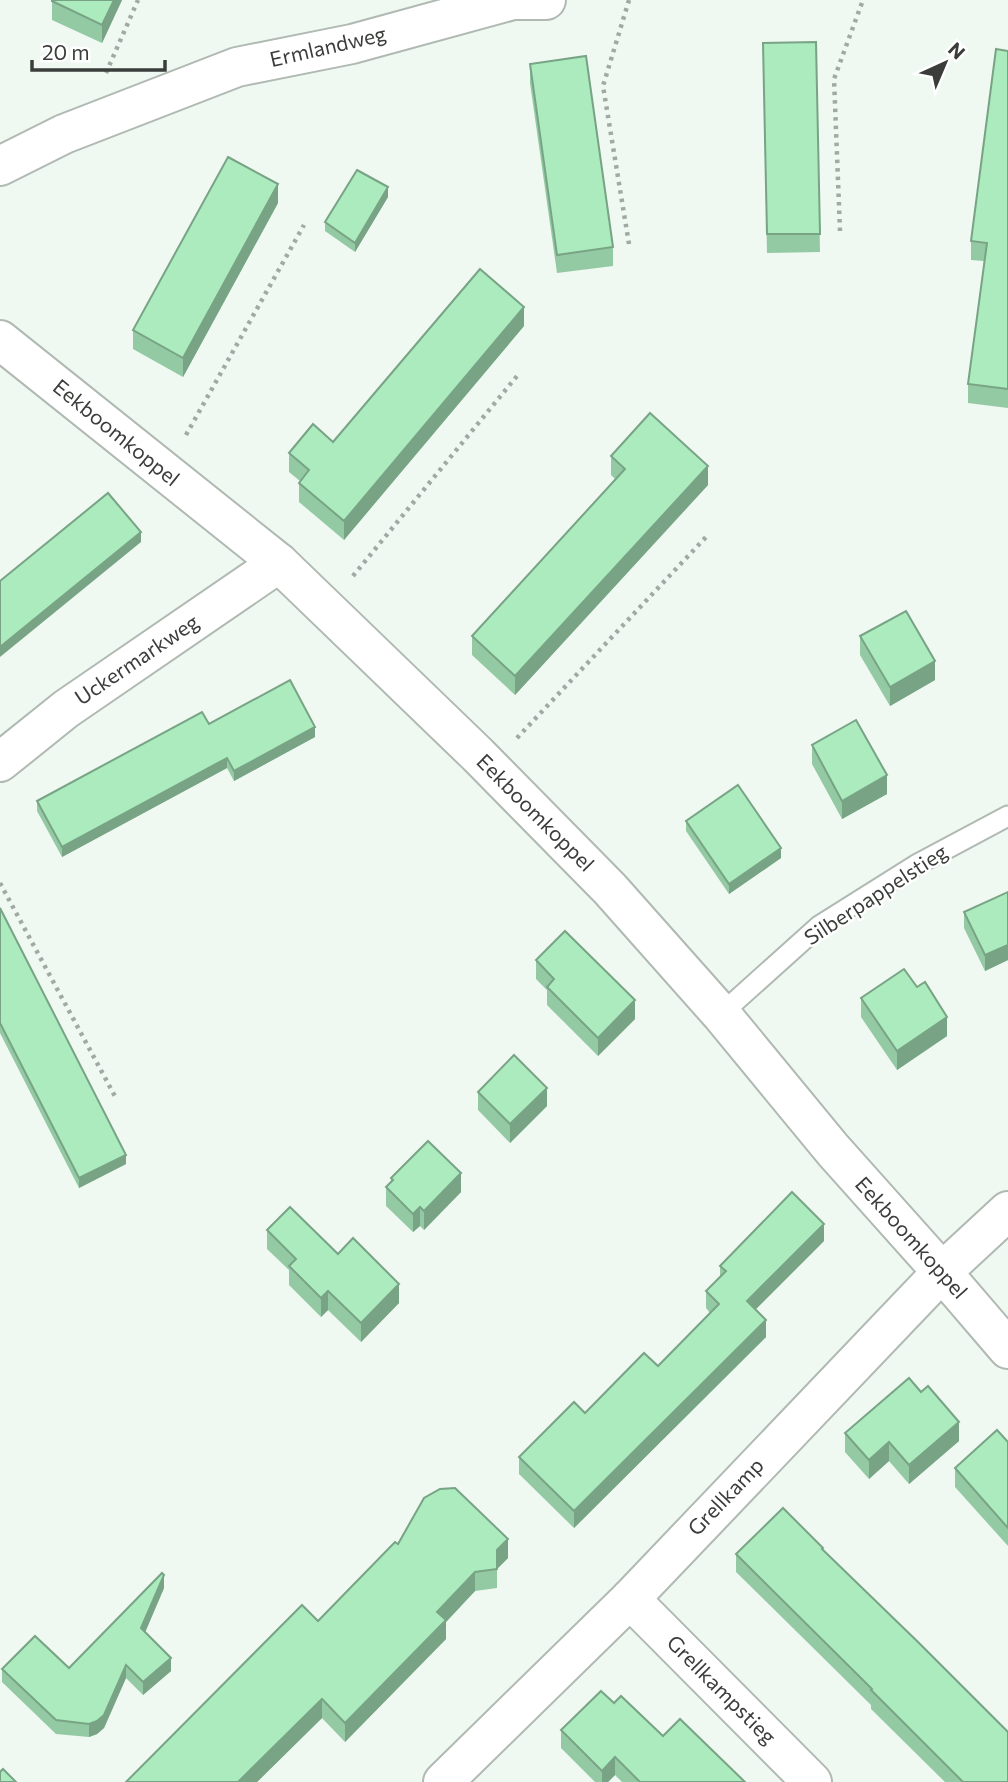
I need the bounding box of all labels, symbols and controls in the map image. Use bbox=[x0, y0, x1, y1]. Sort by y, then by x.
street label: Ermlandweg bbox=[267, 20, 388, 71]
scale bar bbox=[32, 28, 164, 72]
north arrow bbox=[910, 28, 980, 98]
text: N bbox=[944, 37, 970, 64]
text: 20 m bbox=[42, 39, 90, 64]
street label: Eekboomkoppel bbox=[49, 373, 185, 490]
street label: Uckermarkweg bbox=[69, 608, 203, 709]
street label: Eekboomkoppel bbox=[472, 748, 600, 876]
street label: Silberpappelstieg bbox=[799, 838, 951, 949]
street label: Eekboomkoppel bbox=[851, 1171, 973, 1303]
street label: Grellkamp bbox=[682, 1452, 768, 1540]
street label: Grellkampstieg bbox=[662, 1629, 782, 1749]

